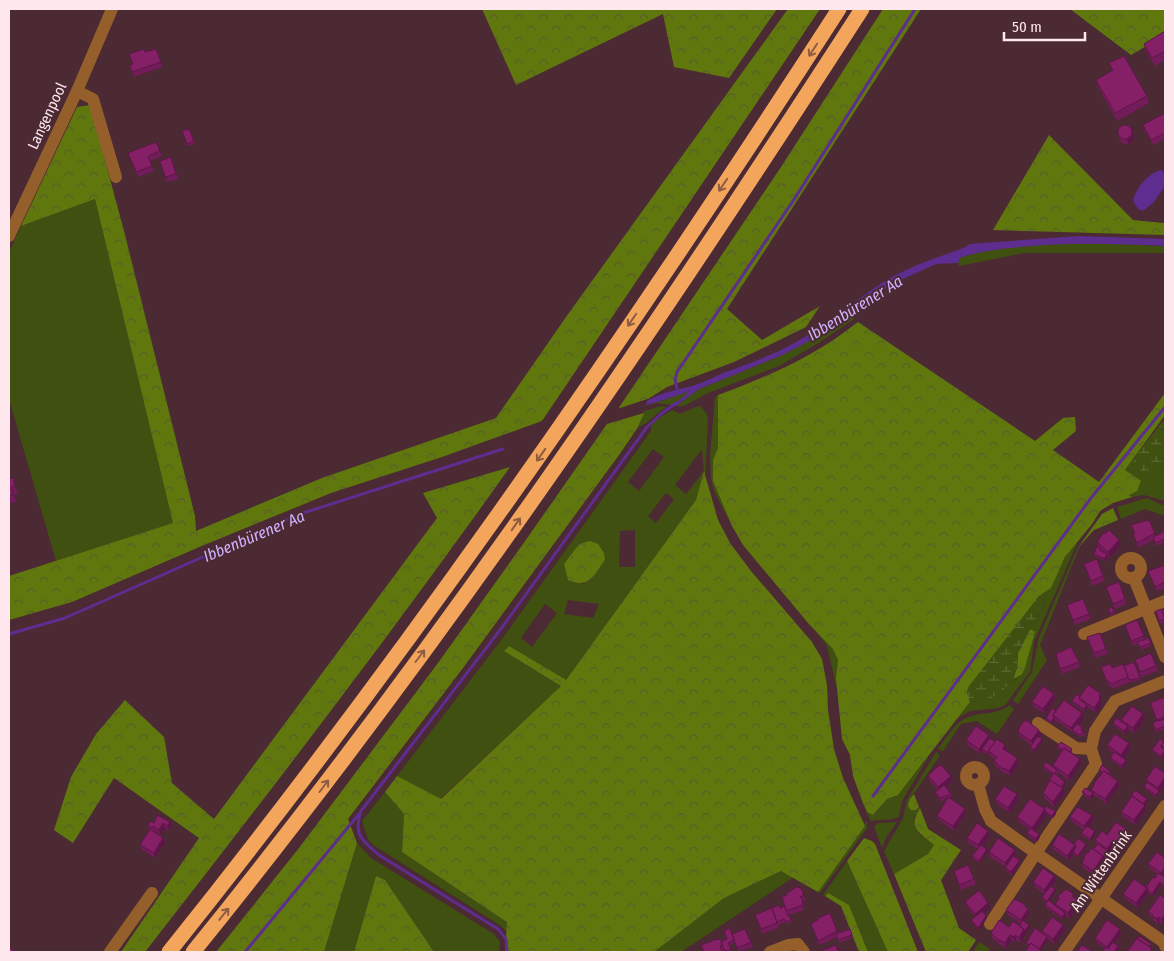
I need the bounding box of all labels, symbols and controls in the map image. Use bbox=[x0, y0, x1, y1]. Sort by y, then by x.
scale bar bbox=[1004, 10, 1085, 42]
text: 50 m bbox=[1012, 18, 1042, 36]
one-way arrow bbox=[807, 42, 817, 56]
street label: Langenpool bbox=[24, 80, 70, 152]
one-way arrow bbox=[718, 178, 728, 192]
water label: Ibbenbürener Aa bbox=[804, 271, 906, 345]
one-way arrow bbox=[627, 313, 637, 327]
one-way arrow bbox=[536, 448, 546, 462]
water label: Ibbenbürener Aa bbox=[200, 506, 308, 566]
one-way arrow bbox=[511, 517, 521, 531]
one-way arrow bbox=[415, 650, 426, 663]
one-way arrow bbox=[318, 780, 329, 793]
street label: Am Wittenbrink bbox=[1066, 827, 1136, 915]
one-way arrow bbox=[218, 908, 229, 921]

